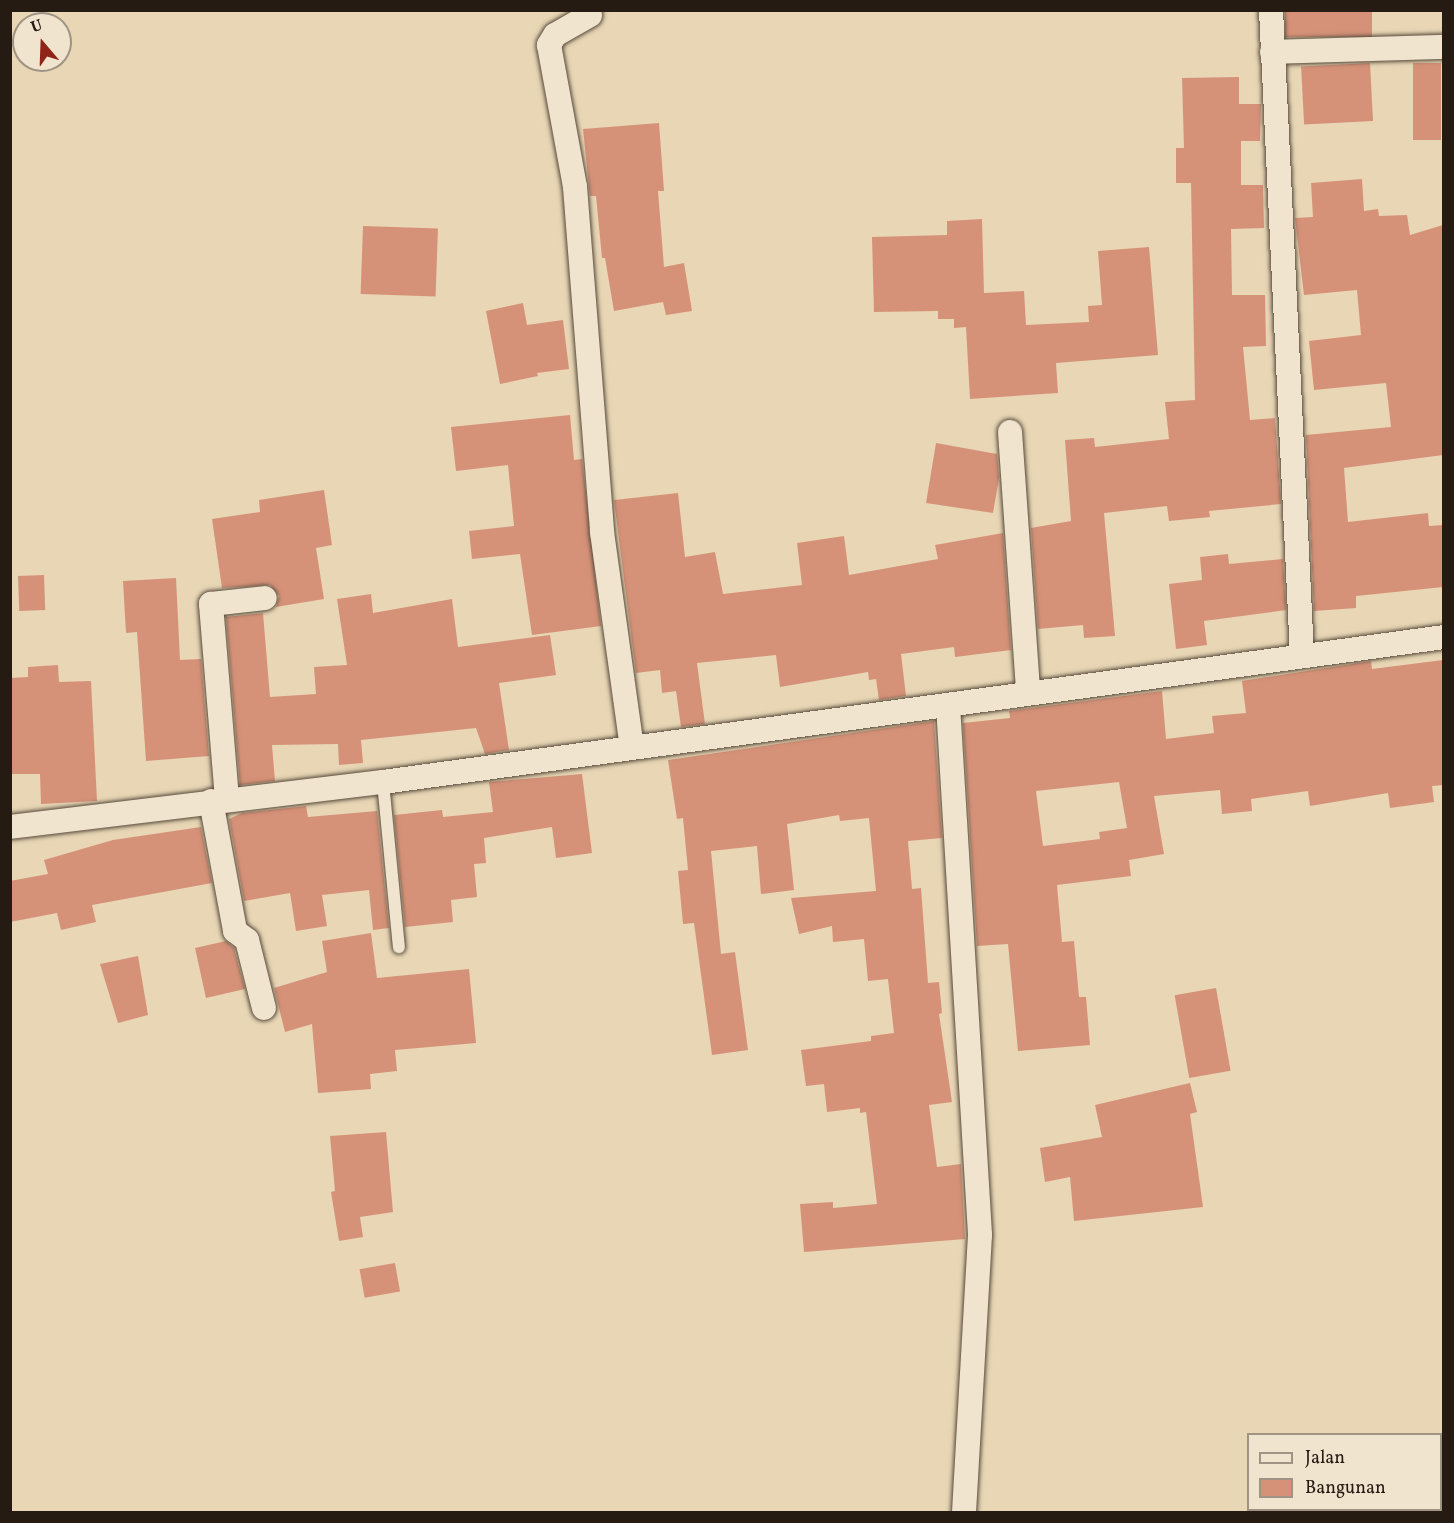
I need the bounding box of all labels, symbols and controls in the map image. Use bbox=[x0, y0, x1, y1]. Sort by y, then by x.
north arrow bbox=[12, 12, 72, 72]
text: U bbox=[28, 15, 46, 39]
legend bbox=[1247, 1433, 1442, 1511]
text: Jalan bbox=[1305, 1446, 1345, 1471]
text: Bangunan bbox=[1305, 1476, 1386, 1501]

